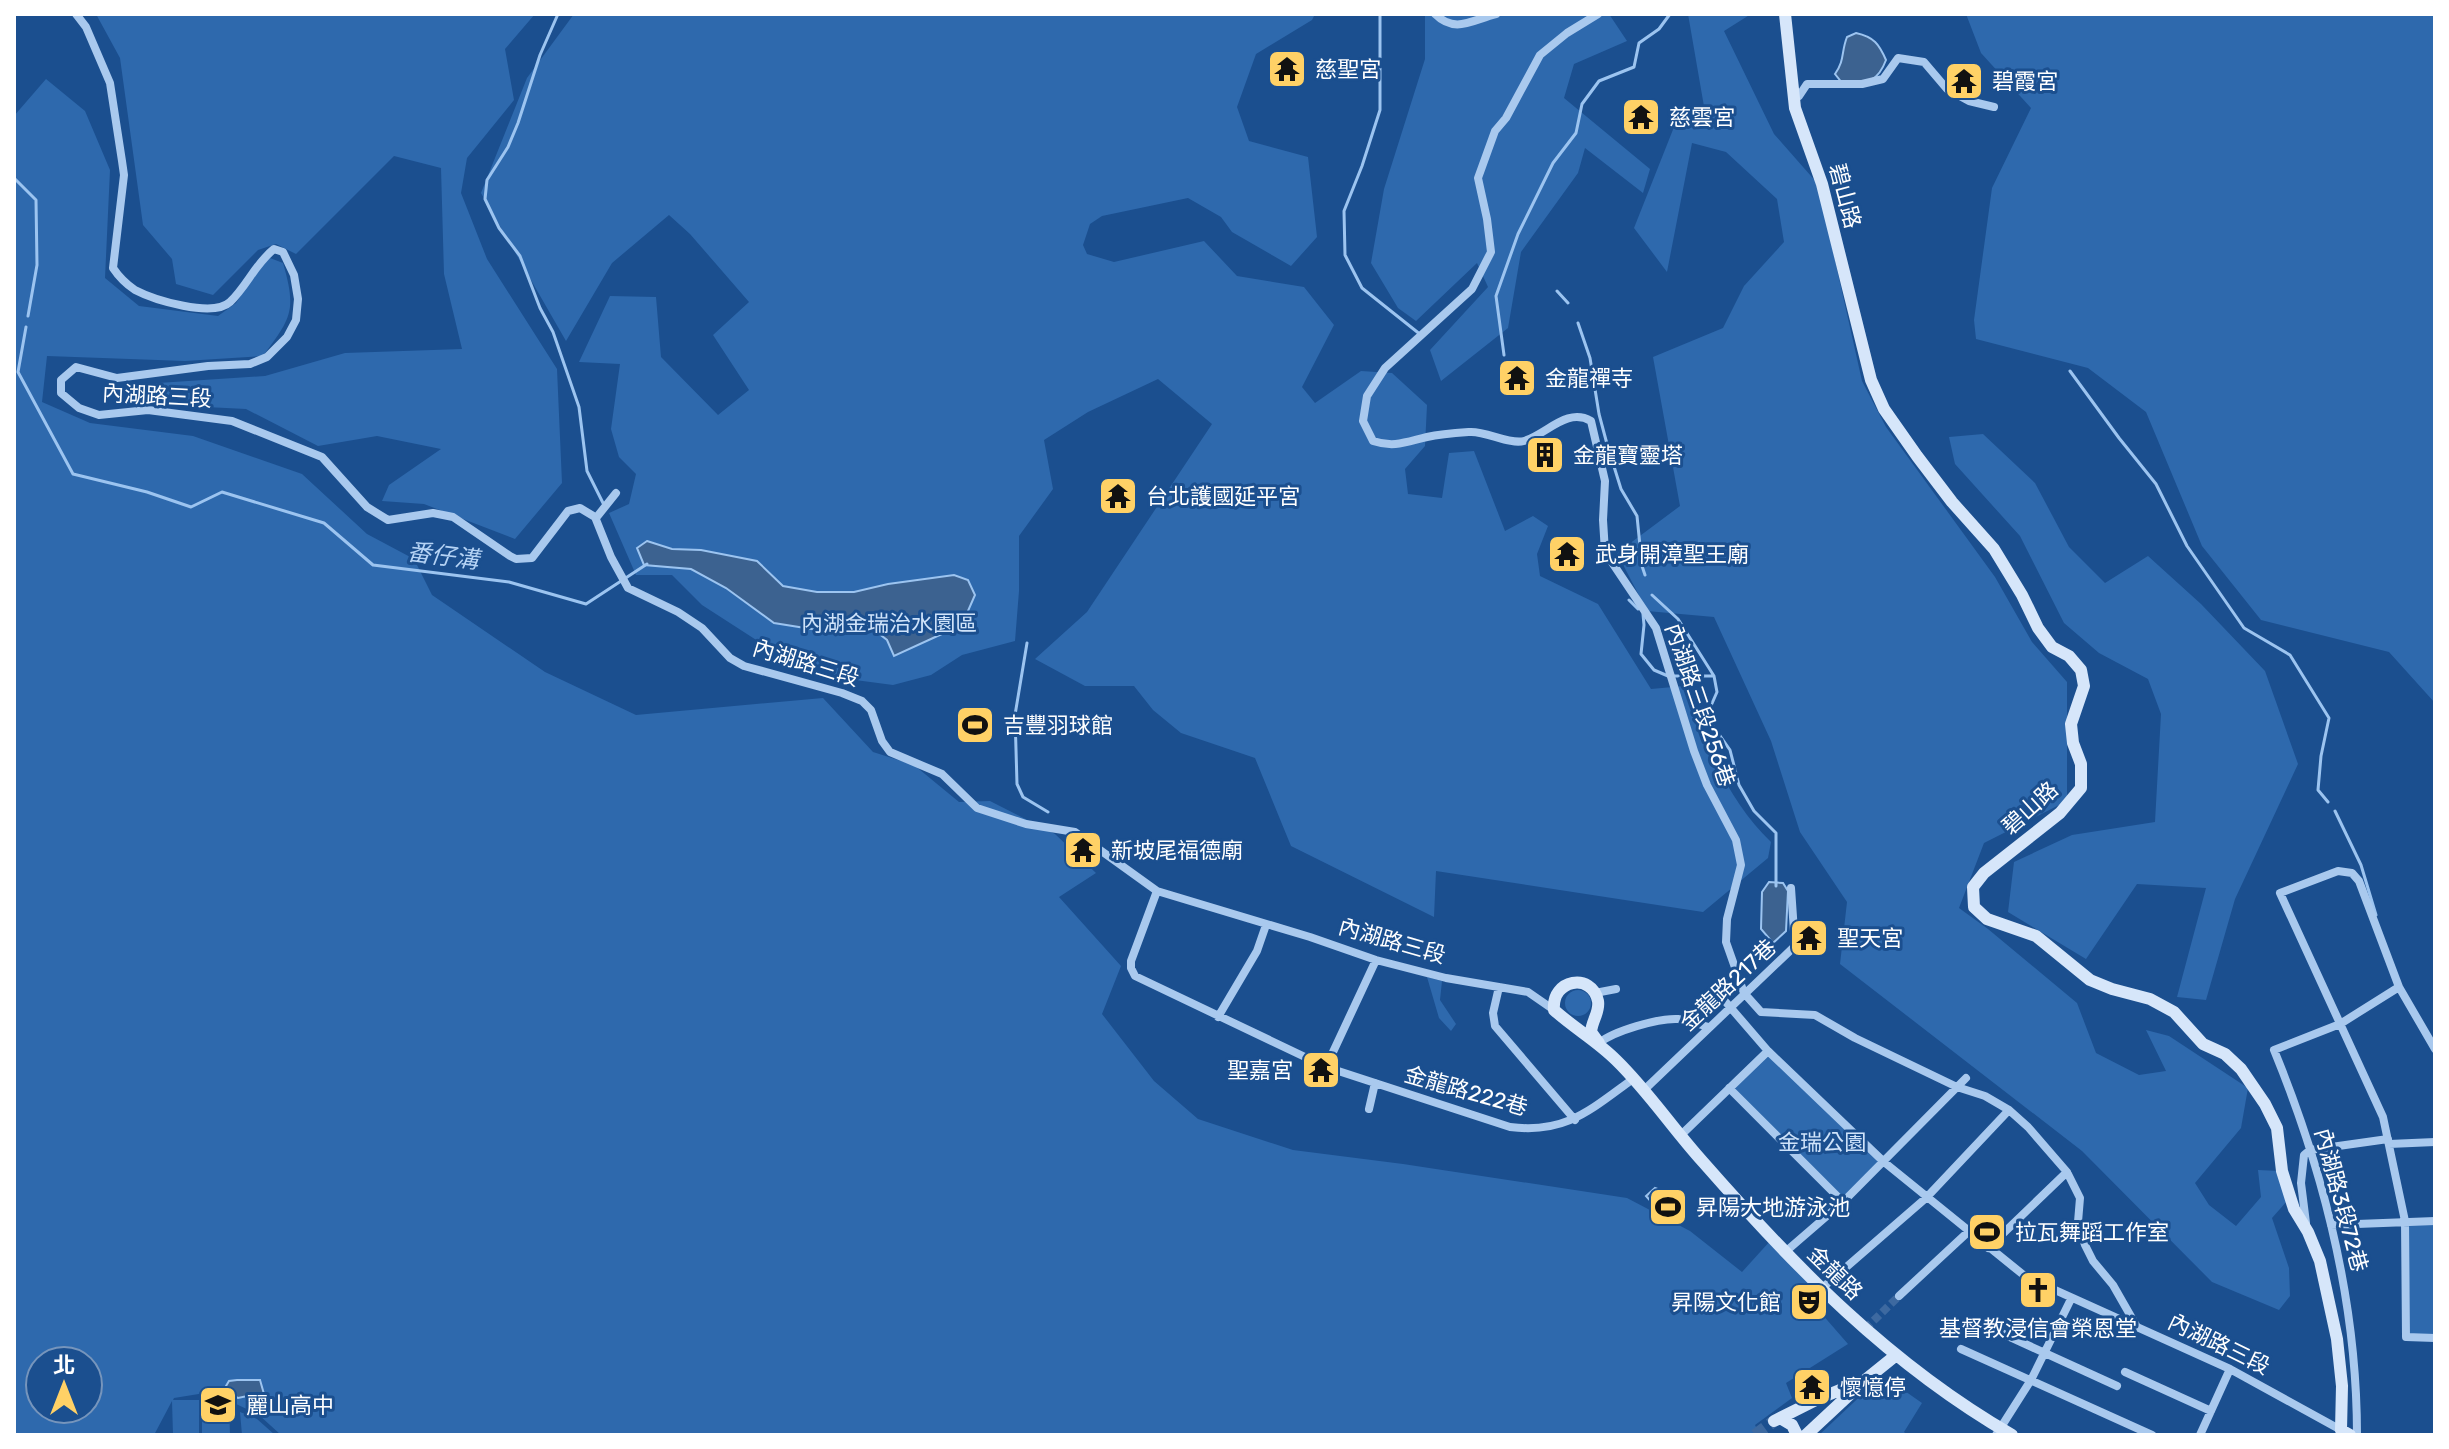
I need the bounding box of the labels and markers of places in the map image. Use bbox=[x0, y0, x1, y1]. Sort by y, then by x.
temple icon: 慈聖宮 bbox=[1266, 48, 1308, 90]
place label: 慈聖宮 bbox=[1315, 56, 1381, 83]
temple icon: 碧霞宮 bbox=[1943, 60, 1985, 102]
place label: 碧霞宮 bbox=[1992, 68, 2058, 95]
temple icon: 慈雲宮 bbox=[1620, 96, 1662, 138]
place label: 慈雲宮 bbox=[1669, 104, 1735, 131]
temple icon: 金龍禪寺 bbox=[1496, 357, 1538, 399]
place label: 金龍禪寺 bbox=[1545, 365, 1633, 392]
building icon: 金龍寶靈塔 bbox=[1524, 434, 1566, 476]
place label: 金龍寶靈塔 bbox=[1573, 442, 1683, 469]
temple icon: 台北護國延平宮 bbox=[1097, 475, 1139, 517]
place label: 台北護國延平宮 bbox=[1146, 483, 1300, 510]
temple icon: 武身開漳聖王廟 bbox=[1546, 533, 1588, 575]
place label: 武身開漳聖王廟 bbox=[1595, 541, 1749, 568]
sports icon: 吉豐羽球館 bbox=[954, 704, 996, 746]
place label: 吉豐羽球館 bbox=[1003, 712, 1113, 739]
temple icon: 新坡尾福德廟 bbox=[1062, 829, 1104, 871]
place label: 新坡尾福德廟 bbox=[1111, 837, 1243, 864]
temple icon: 聖天宮 bbox=[1788, 917, 1830, 959]
place label: 聖天宮 bbox=[1837, 925, 1903, 952]
temple icon: 聖嘉宮 bbox=[1300, 1049, 1342, 1091]
place label: 聖嘉宮 bbox=[1227, 1057, 1293, 1084]
sports icon: 昇陽大地游泳池 bbox=[1647, 1186, 1689, 1228]
place label: 昇陽大地游泳池 bbox=[1696, 1194, 1850, 1221]
sports icon: 拉瓦舞蹈工作室 bbox=[1966, 1211, 2008, 1253]
place label: 拉瓦舞蹈工作室 bbox=[2015, 1219, 2169, 1246]
church icon: 基督教浸信會榮恩堂 bbox=[2017, 1269, 2059, 1311]
theatre icon: 昇陽文化館 bbox=[1788, 1281, 1830, 1323]
place label: 昇陽文化館 bbox=[1671, 1289, 1781, 1316]
place label: 基督教浸信會榮恩堂 bbox=[1939, 1315, 2137, 1342]
temple icon: 懷憶停 bbox=[1791, 1366, 1833, 1408]
place label: 懷憶停 bbox=[1840, 1374, 1906, 1401]
school or university icon: 麗山高中 bbox=[197, 1384, 239, 1426]
place label: 麗山高中 bbox=[246, 1392, 334, 1419]

